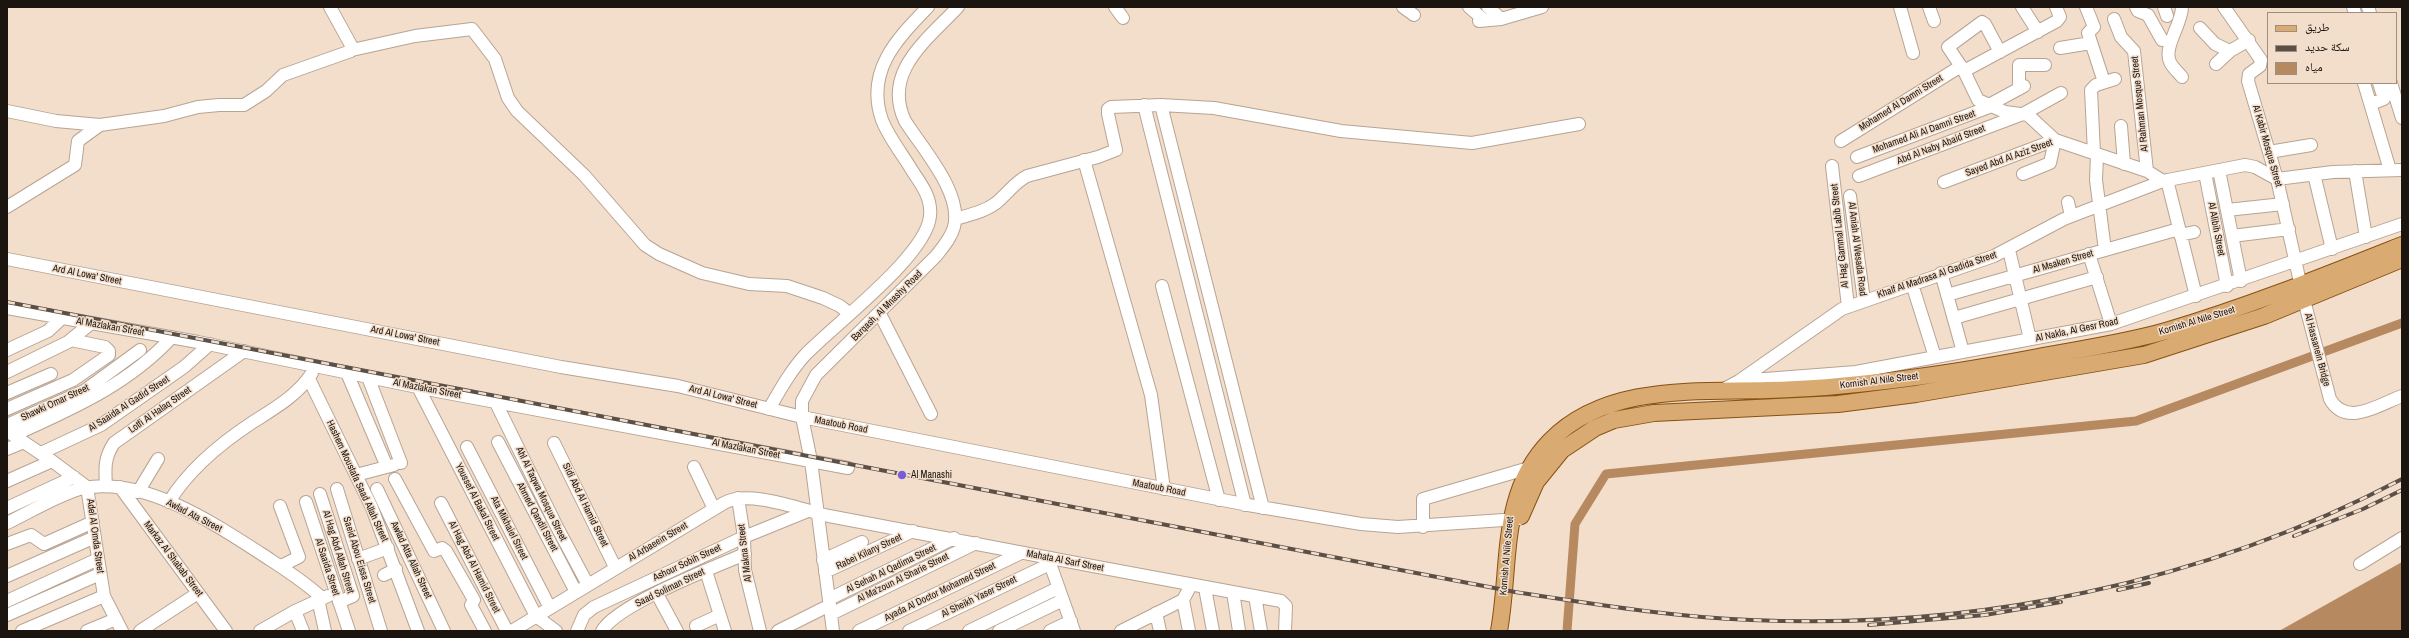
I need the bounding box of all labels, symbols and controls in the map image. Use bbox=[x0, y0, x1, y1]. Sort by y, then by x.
legend bbox=[2267, 12, 2397, 84]
text: طريق bbox=[2305, 19, 2330, 35]
text: سكة حديد bbox=[2305, 39, 2350, 55]
street label: Al Rahman Mosque Street bbox=[2129, 56, 2151, 152]
text: مياه bbox=[2305, 59, 2323, 75]
street label: Mohamed Al Damni Street bbox=[1857, 72, 1945, 134]
street label: Al Kabir Mosque Street bbox=[2250, 104, 2284, 188]
street label: Mohamed Ali Al Damni Street bbox=[1871, 108, 1977, 156]
street label: Abd Al Naby Abaid Street bbox=[1895, 123, 1987, 167]
street label: Sayed Abd Al Aziz Street bbox=[1964, 137, 2054, 179]
street label: Al Hag Gammal Labib Street bbox=[1829, 183, 1851, 289]
street label: Al Aniah Al Wesada Road bbox=[1845, 201, 1869, 297]
street label: Al Alibih Street bbox=[2205, 201, 2227, 257]
street label: Al Msaken Street bbox=[2031, 248, 2095, 276]
street label: Khalf Al Madrasa Al Gadida Street bbox=[1876, 249, 1998, 301]
street label: Ard Al Lowa' Street bbox=[52, 262, 122, 288]
street label: Barqash, Al Mnashy Road bbox=[849, 268, 925, 344]
street label: Kornish Al Nile Street bbox=[2158, 304, 2236, 338]
street label: Al Hassanein Bridge bbox=[2301, 312, 2333, 388]
street label: Al Mazlakan Street bbox=[75, 315, 145, 339]
street label: Al Nakla, Al Gesr Road bbox=[2035, 315, 2119, 345]
street label: Ard Al Lowa' Street bbox=[370, 323, 440, 349]
street label: Kornish Al Nile Street bbox=[1839, 370, 1919, 392]
street label: Al Saaida Al Gadid Street bbox=[86, 373, 172, 435]
street label: Al Mazlakan Street bbox=[392, 377, 462, 401]
street label: Shawki Omar Street bbox=[19, 382, 91, 424]
street label: Ard Al Lowa' Street bbox=[688, 383, 758, 411]
street label: Lotfi Al Halaq Street bbox=[126, 384, 194, 436]
street label: Maatoub Road bbox=[813, 414, 869, 436]
street label: Hashem Moustafa Saad Allah Street bbox=[324, 418, 390, 544]
street label: Al Mazlakan Street bbox=[711, 437, 781, 461]
street label: Ahl Al Taqwa Mosque Street bbox=[513, 445, 569, 543]
street label: Youssef Al Bakal Street bbox=[452, 461, 502, 543]
street label: Sidi Abd Al Hamid Street bbox=[560, 461, 610, 549]
marker: Al Manashi bbox=[896, 469, 908, 481]
place label: Al Manashi bbox=[911, 469, 952, 481]
street label: Maatoub Road bbox=[1131, 477, 1187, 499]
street label: Ahmed Qandil Street bbox=[514, 480, 560, 554]
street label: Ata Mikhaiel Street bbox=[488, 494, 530, 562]
street label: Awlad Ata Street bbox=[164, 497, 224, 535]
street label: Adel Al Omda Street bbox=[84, 498, 106, 574]
street label: Al Hag Abd Allah Street bbox=[320, 509, 356, 595]
street label: Saeid Abou Eissa Street bbox=[340, 515, 378, 605]
street label: Kornish Al Nile Street bbox=[1498, 516, 1516, 596]
street label: Markaz Al Shabab Street bbox=[141, 519, 205, 599]
street label: Al Hag Abd Al Hamid Street bbox=[446, 519, 502, 615]
street label: Awlad Atta Allah Street bbox=[388, 520, 434, 600]
street label: Al Arbaeein Street bbox=[626, 520, 690, 564]
street label: Al Makna Street bbox=[735, 523, 755, 583]
street label: Rabei Kilany Street bbox=[834, 532, 904, 572]
street label: Al Saaida Street bbox=[312, 537, 342, 597]
street label: Ashour Sobih Street bbox=[651, 542, 723, 584]
street label: Al Sehah Al Qadima Street bbox=[844, 542, 938, 596]
street label: Mahata Al Sarf Street bbox=[1025, 548, 1105, 574]
street label: Al Ma'zoun Al Sharie Street bbox=[855, 551, 951, 605]
street label: Ayada Al Doctor Mohamed Street bbox=[883, 560, 997, 624]
street label: Saad Soliman Street bbox=[633, 566, 707, 610]
street label: Al Sheikh Yaser Street bbox=[939, 574, 1019, 620]

